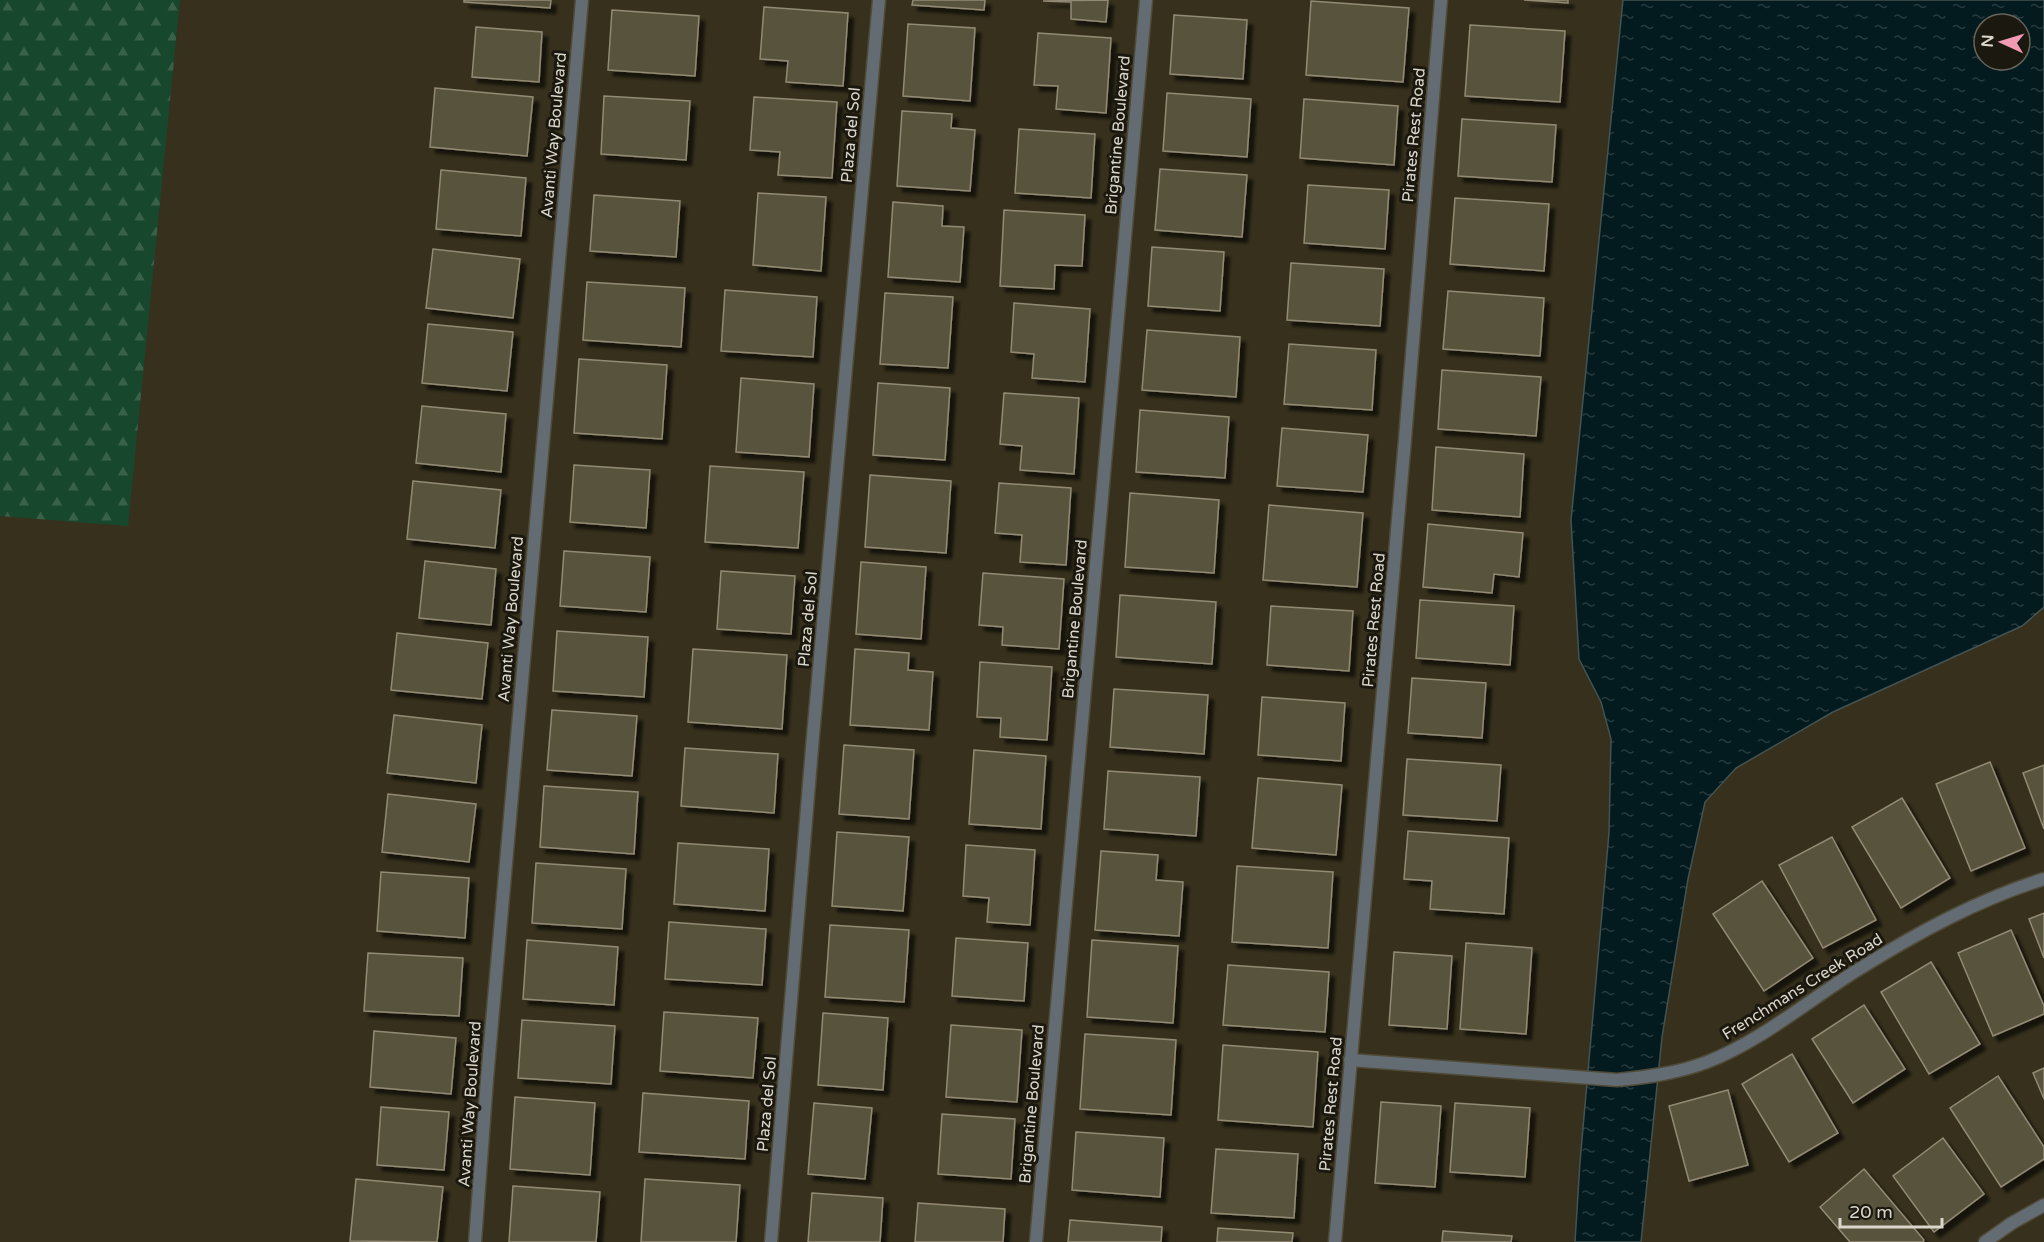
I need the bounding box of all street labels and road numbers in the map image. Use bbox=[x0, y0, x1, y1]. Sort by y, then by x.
street label: Avanti Way Boulevard bbox=[537, 51, 571, 219]
street label: Brigantine Boulevard bbox=[1101, 55, 1135, 215]
street label: Pirates Rest Road bbox=[1398, 67, 1430, 203]
street label: Plaza del Sol bbox=[837, 87, 865, 184]
street label: Avanti Way Boulevard bbox=[494, 535, 528, 703]
street label: Brigantine Boulevard bbox=[1058, 539, 1092, 699]
street label: Pirates Rest Road bbox=[1358, 552, 1390, 688]
street label: Plaza del Sol bbox=[794, 571, 822, 668]
street label: Frenchmans Creek Road bbox=[1719, 929, 1887, 1045]
street label: Avanti Way Boulevard bbox=[454, 1020, 486, 1188]
street label: Brigantine Boulevard bbox=[1015, 1024, 1049, 1184]
street label: Pirates Rest Road bbox=[1315, 1036, 1347, 1172]
street label: Plaza del Sol bbox=[753, 1056, 781, 1153]

